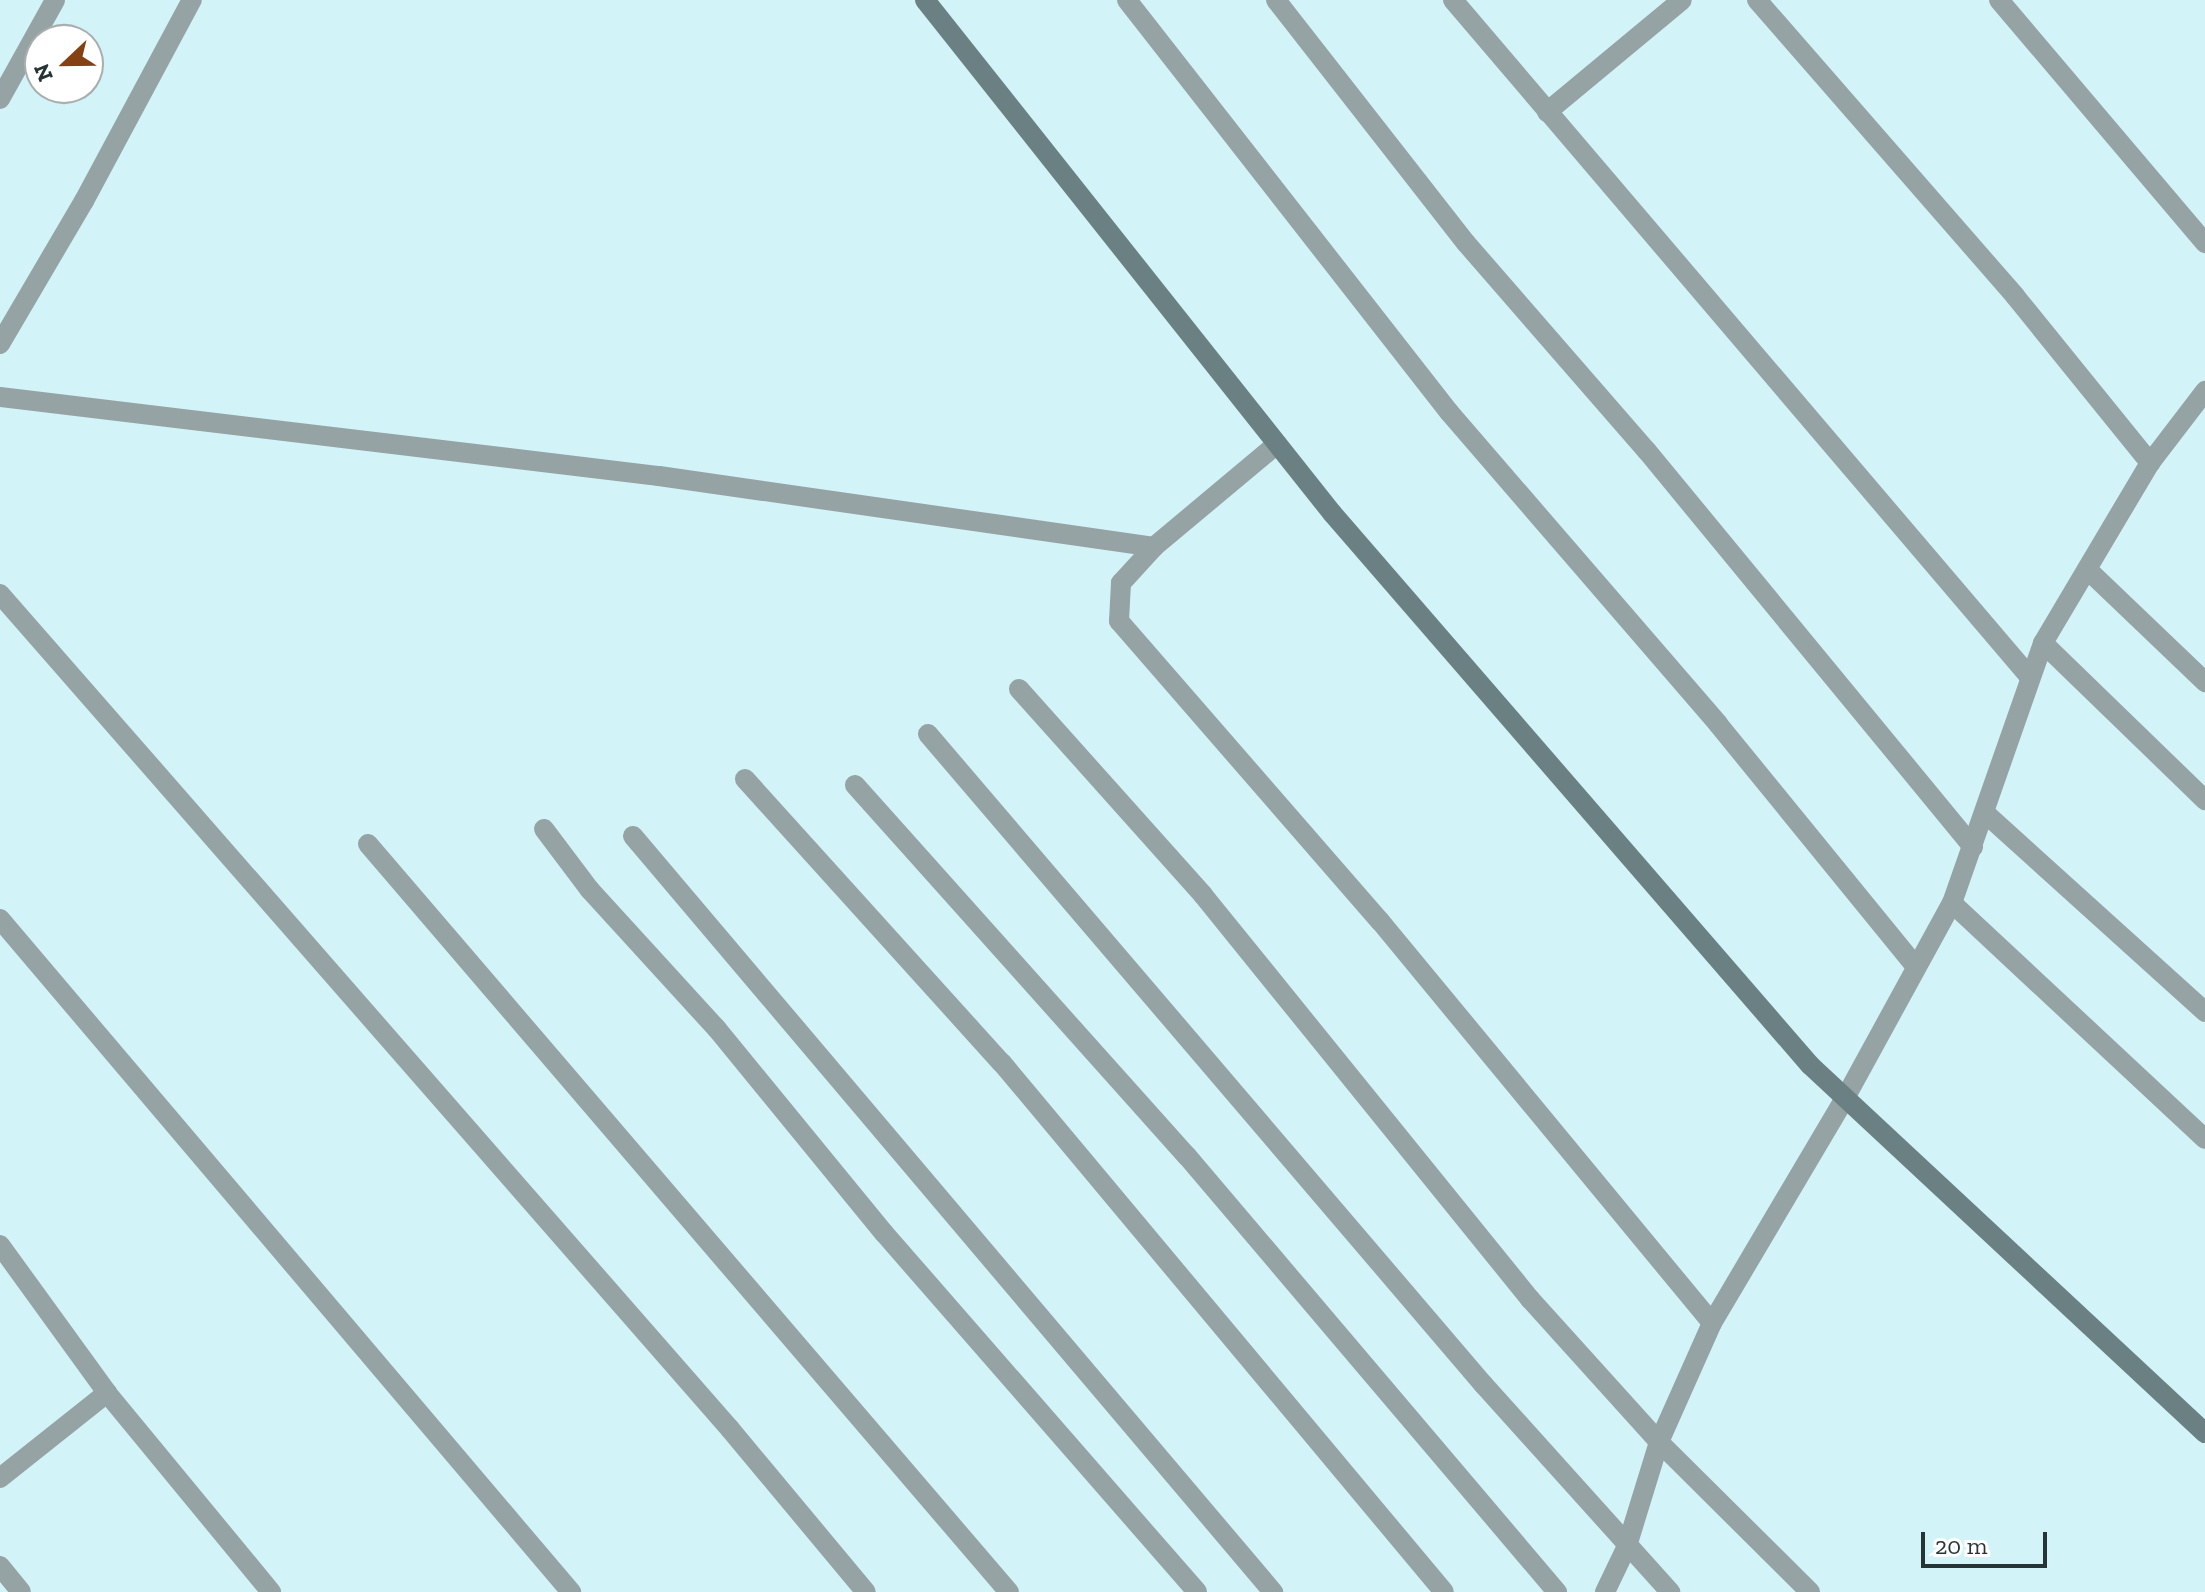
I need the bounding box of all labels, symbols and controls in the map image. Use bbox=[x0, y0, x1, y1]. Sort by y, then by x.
north arrow bbox=[24, 24, 104, 104]
text: N bbox=[27, 60, 59, 85]
scale bar bbox=[1925, 1516, 2051, 1566]
text: 20 m bbox=[1935, 1531, 1987, 1560]

